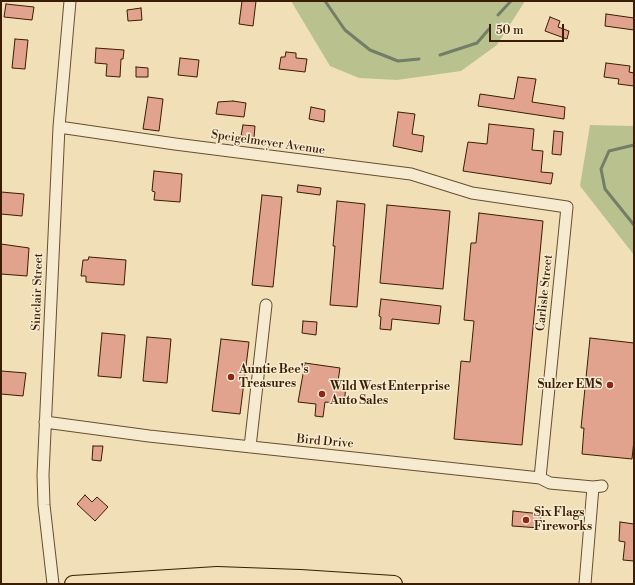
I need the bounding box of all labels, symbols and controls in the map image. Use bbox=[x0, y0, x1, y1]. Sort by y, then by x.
scale bar bbox=[491, 16, 566, 42]
text: 50 m bbox=[496, 23, 524, 38]
street label: Speigelmeyer Avenue bbox=[210, 128, 326, 158]
street label: Sinclair Street bbox=[29, 253, 47, 331]
street label: Carlisle Street bbox=[534, 254, 556, 332]
place label: Auntie Bee's Treasures bbox=[239, 363, 309, 391]
marker: Auntie Bee's Treasures bbox=[226, 372, 236, 382]
place label: Sulzer EMS bbox=[537, 378, 602, 392]
place label: Wild West Enterprise Auto Sales bbox=[330, 380, 450, 408]
marker: Sulzer EMS bbox=[605, 380, 615, 390]
marker: Wild West Enterprise Auto Sales bbox=[317, 389, 327, 399]
street label: Bird Drive bbox=[296, 432, 354, 452]
place label: Six Flags Fireworks bbox=[534, 506, 592, 534]
marker: Six Flags Fireworks bbox=[521, 515, 531, 525]

